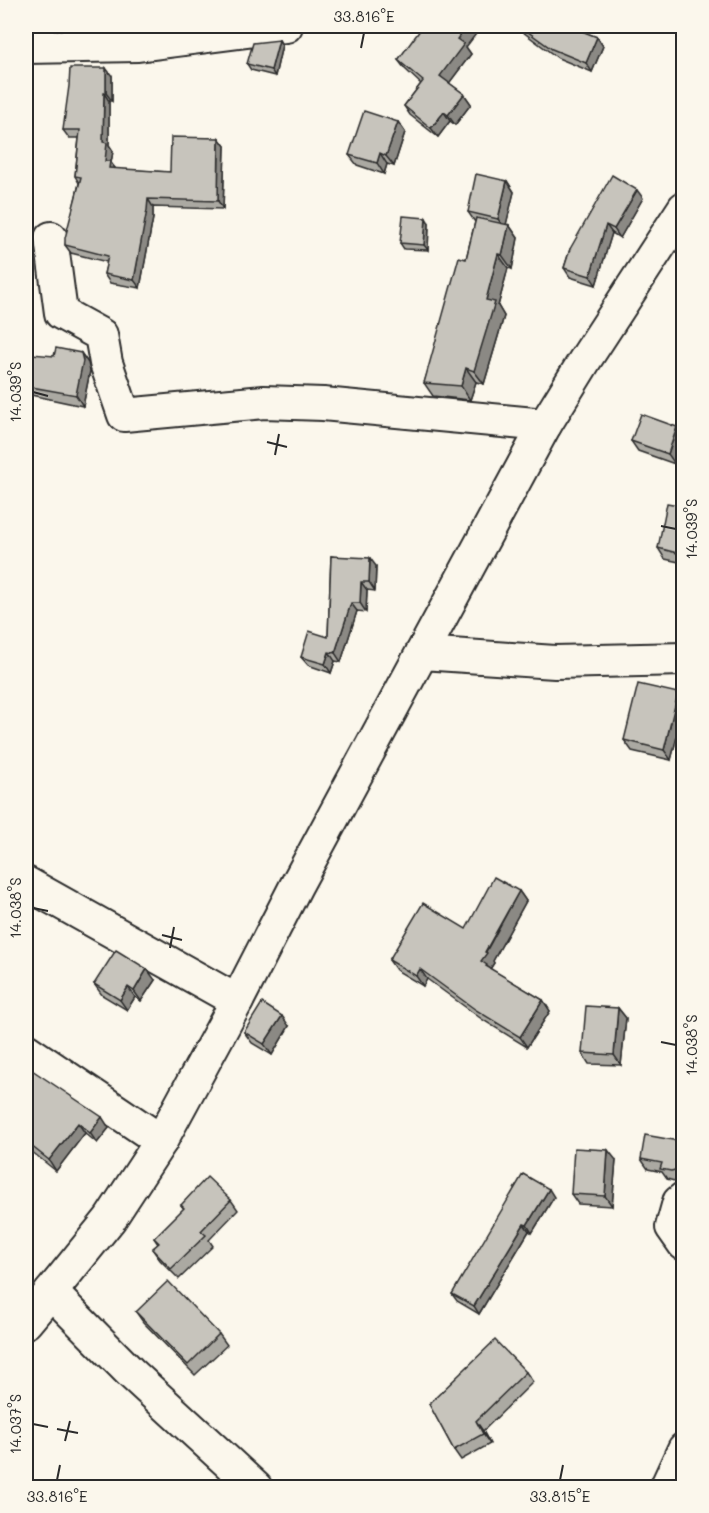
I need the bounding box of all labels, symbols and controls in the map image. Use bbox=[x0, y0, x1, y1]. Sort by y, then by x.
text: 33.816°E bbox=[333, 6, 395, 26]
text: 14.039°S bbox=[5, 361, 25, 423]
text: 14.039°S bbox=[681, 498, 701, 560]
text: 14.038°S bbox=[5, 877, 25, 939]
text: 14.038°S bbox=[681, 1014, 701, 1076]
text: 14.037°S bbox=[5, 1394, 25, 1454]
text: 33.816°E bbox=[26, 1486, 88, 1506]
text: 33.815°E bbox=[530, 1486, 591, 1506]

